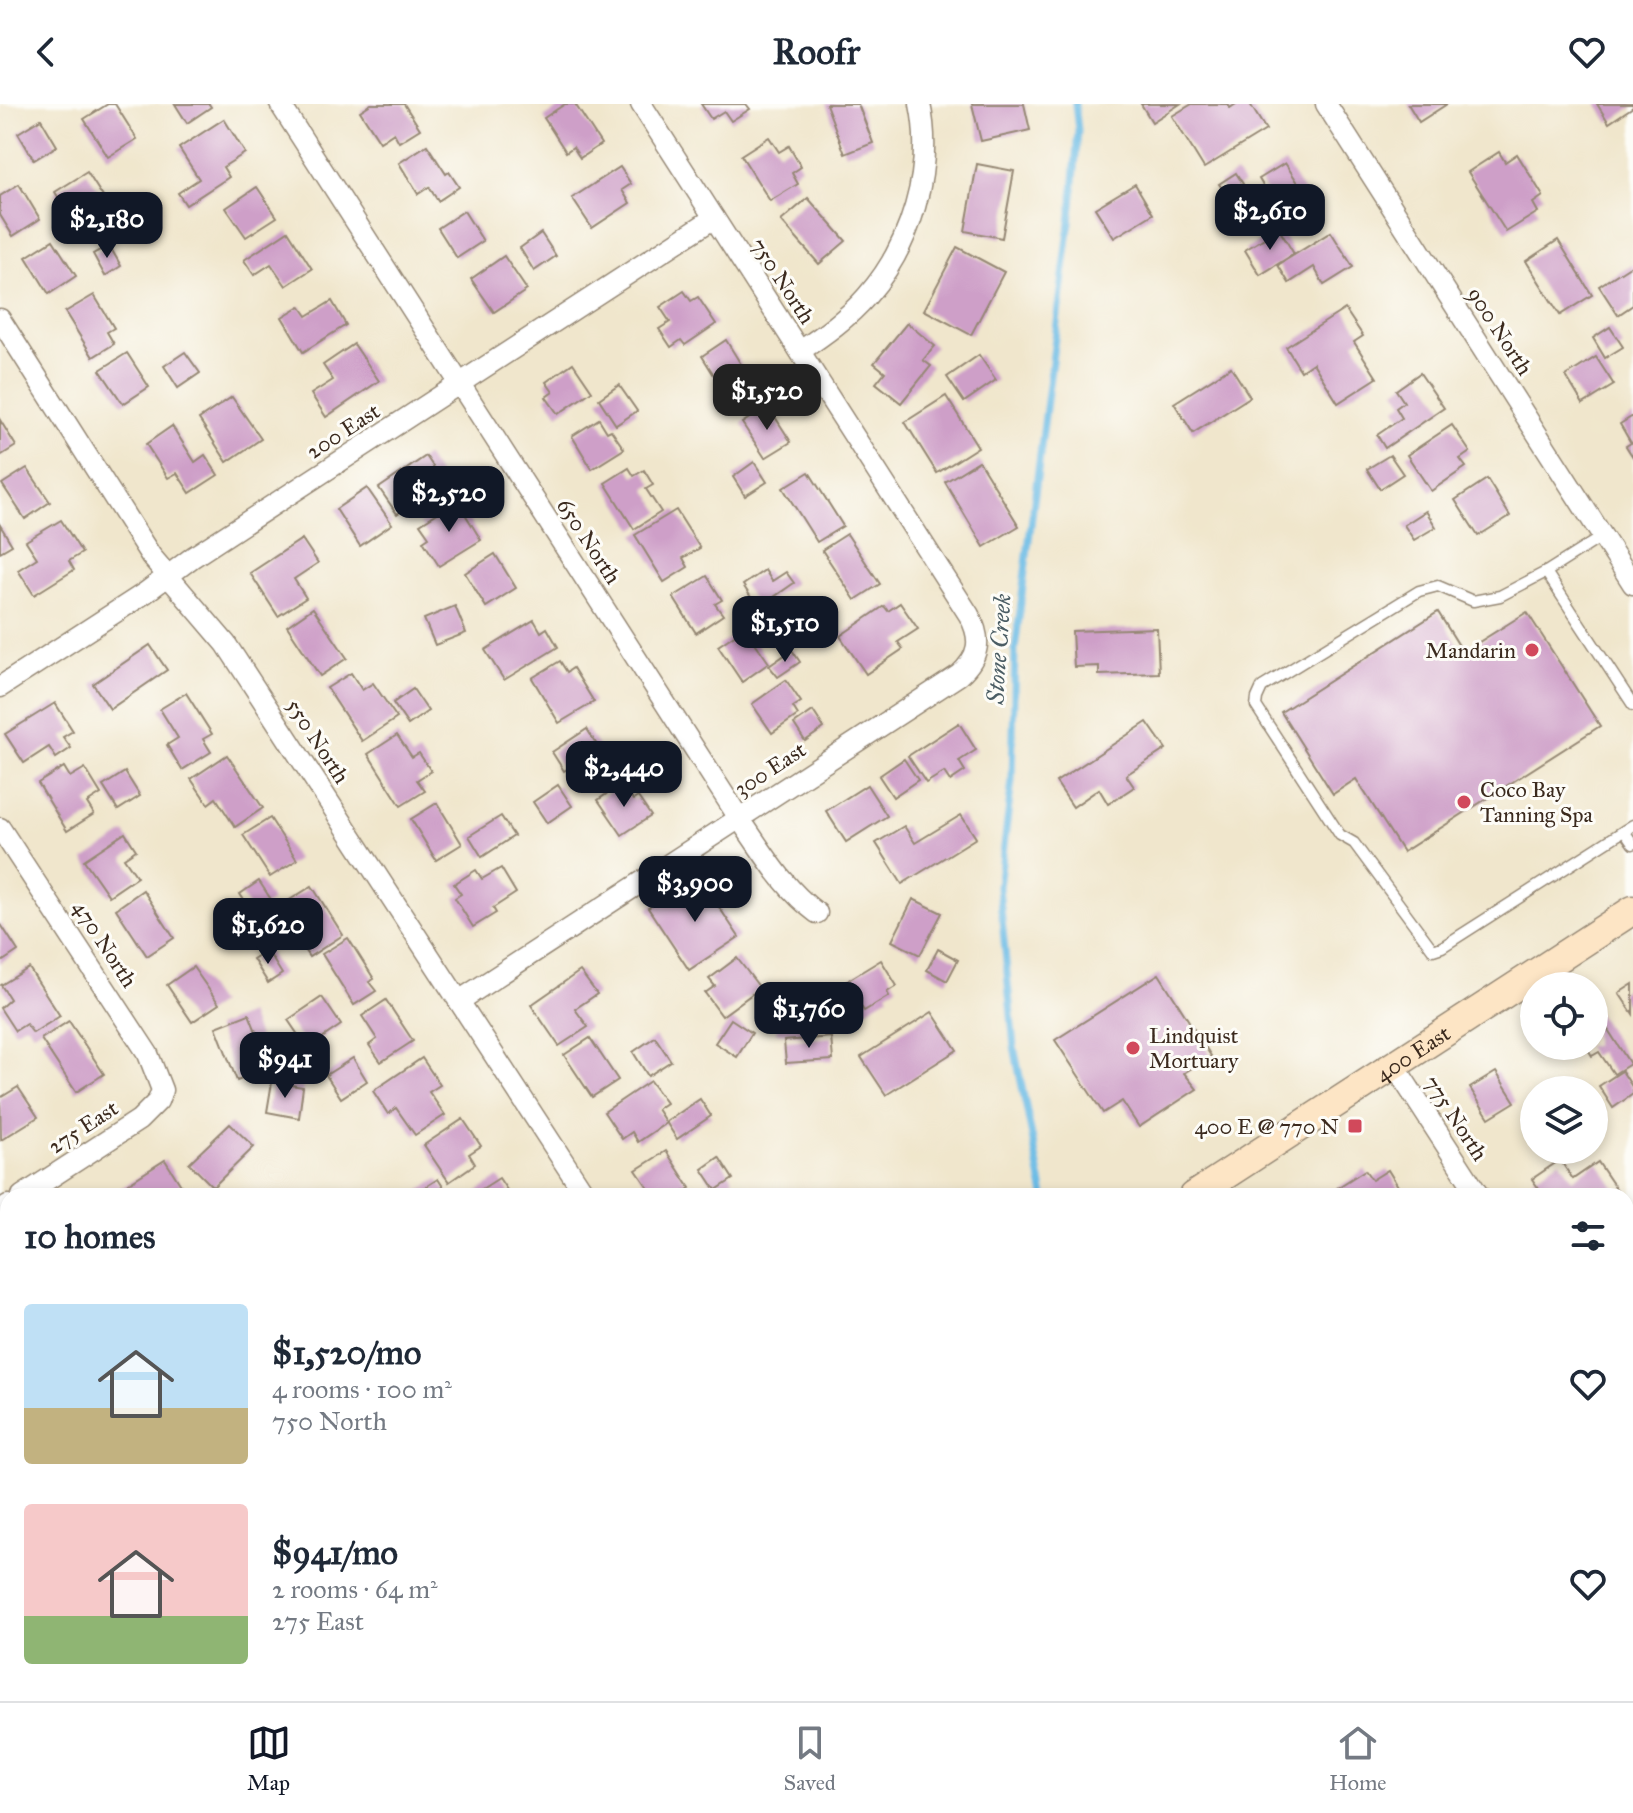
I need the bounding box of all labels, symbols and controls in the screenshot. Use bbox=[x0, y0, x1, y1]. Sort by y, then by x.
icon: back bbox=[24, 30, 68, 74]
text: Roofr bbox=[773, 30, 860, 74]
icon: heart bbox=[1565, 30, 1609, 74]
pin: $2,610 bbox=[1205, 184, 1335, 252]
pin: $2,180 bbox=[42, 192, 172, 260]
text: $2,610 bbox=[1233, 194, 1307, 226]
text: $2,180 bbox=[70, 202, 144, 234]
street label: 750 North bbox=[745, 233, 821, 329]
street label: 900 North bbox=[1461, 282, 1539, 380]
pin: $1,520 bbox=[702, 364, 832, 432]
text: $1,520 bbox=[731, 374, 803, 406]
street label: 200 East bbox=[301, 397, 385, 465]
pin: $2,520 bbox=[384, 466, 514, 534]
text: $2,520 bbox=[411, 476, 487, 508]
street label: 650 North bbox=[551, 493, 627, 589]
water label: Stone Creek bbox=[980, 593, 1018, 706]
pin: $1,510 bbox=[720, 596, 850, 664]
text: $1,510 bbox=[750, 606, 820, 638]
place label: Mandarin bbox=[1426, 637, 1516, 664]
marker: Mandarin bbox=[1523, 641, 1541, 659]
street label: 550 North bbox=[281, 694, 355, 788]
street label: 300 East bbox=[729, 736, 811, 802]
pin: $2,440 bbox=[559, 741, 689, 809]
text: $2,440 bbox=[584, 751, 664, 783]
place label: Coco Bay Tanning Spa bbox=[1480, 776, 1593, 828]
marker: Coco Bay Tanning Spa bbox=[1455, 793, 1473, 811]
pin: $3,900 bbox=[630, 856, 760, 924]
text: $3,900 bbox=[657, 866, 733, 898]
street label: 470 North bbox=[67, 895, 143, 993]
pin: $1,620 bbox=[203, 898, 333, 966]
text: $1,620 bbox=[231, 908, 305, 940]
map controls bbox=[1520, 972, 1608, 1164]
button: locate bbox=[1520, 972, 1608, 1060]
pin: $1,760 bbox=[744, 982, 874, 1050]
text: $1,760 bbox=[772, 992, 846, 1024]
street label: 400 East bbox=[1370, 1019, 1455, 1087]
place label: Lindquist Mortuary bbox=[1149, 1022, 1239, 1074]
pin: $941 bbox=[238, 1032, 332, 1100]
marker: Lindquist Mortuary bbox=[1124, 1039, 1142, 1057]
text: $941 bbox=[258, 1042, 312, 1074]
street label: 775 North bbox=[1418, 1070, 1494, 1166]
button: layers bbox=[1520, 1076, 1608, 1164]
street label: 275 East bbox=[43, 1094, 123, 1160]
place label: 400 E @ 770 N bbox=[1195, 1113, 1339, 1140]
marker: 400 E @ 770 N bbox=[1346, 1117, 1364, 1135]
icon: filters bbox=[1566, 1214, 1610, 1258]
text: 10 homes bbox=[24, 1216, 155, 1257]
text: $1,520/mo bbox=[272, 1332, 421, 1373]
icon: home bbox=[88, 1336, 184, 1432]
icon: heart bbox=[1566, 1362, 1610, 1406]
text: 4 rooms · 100 m² bbox=[272, 1373, 452, 1405]
text: 750 North bbox=[272, 1405, 387, 1437]
text: $941/mo bbox=[272, 1532, 398, 1573]
icon: home bbox=[88, 1536, 184, 1632]
icon: heart bbox=[1566, 1562, 1610, 1606]
text: 2 rooms · 64 m² bbox=[272, 1573, 438, 1605]
text: 275 East bbox=[272, 1605, 364, 1637]
tab: Map bbox=[247, 1721, 291, 1796]
tab: Saved bbox=[784, 1721, 836, 1796]
tab: Home bbox=[1329, 1721, 1386, 1796]

